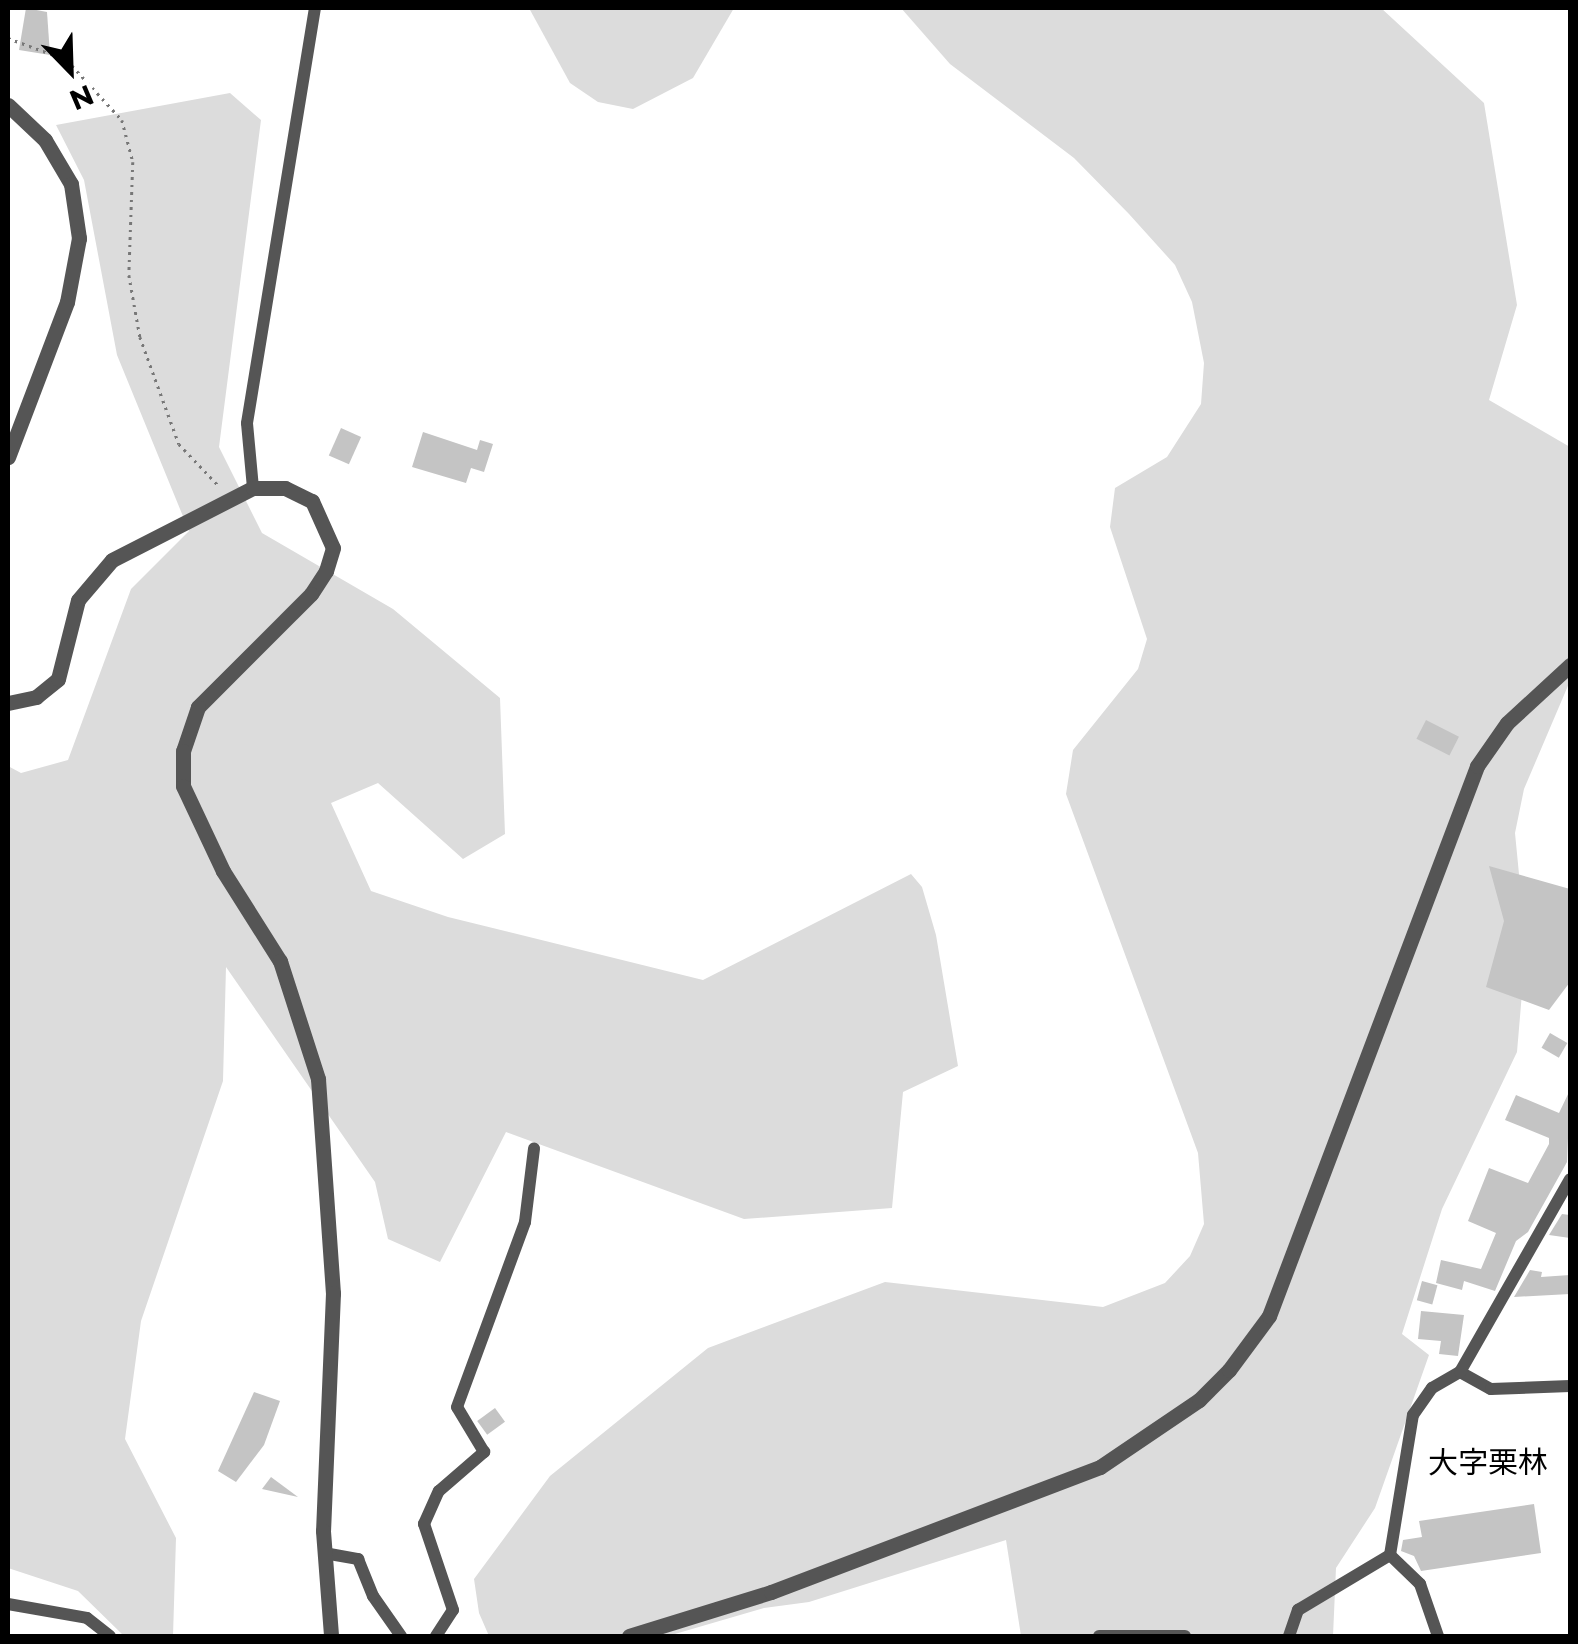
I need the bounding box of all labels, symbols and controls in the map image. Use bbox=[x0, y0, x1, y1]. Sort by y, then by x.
north arrow bbox=[20, 20, 120, 120]
text: N bbox=[65, 78, 99, 118]
district label: 大字栗林 bbox=[1428, 1445, 1548, 1481]

